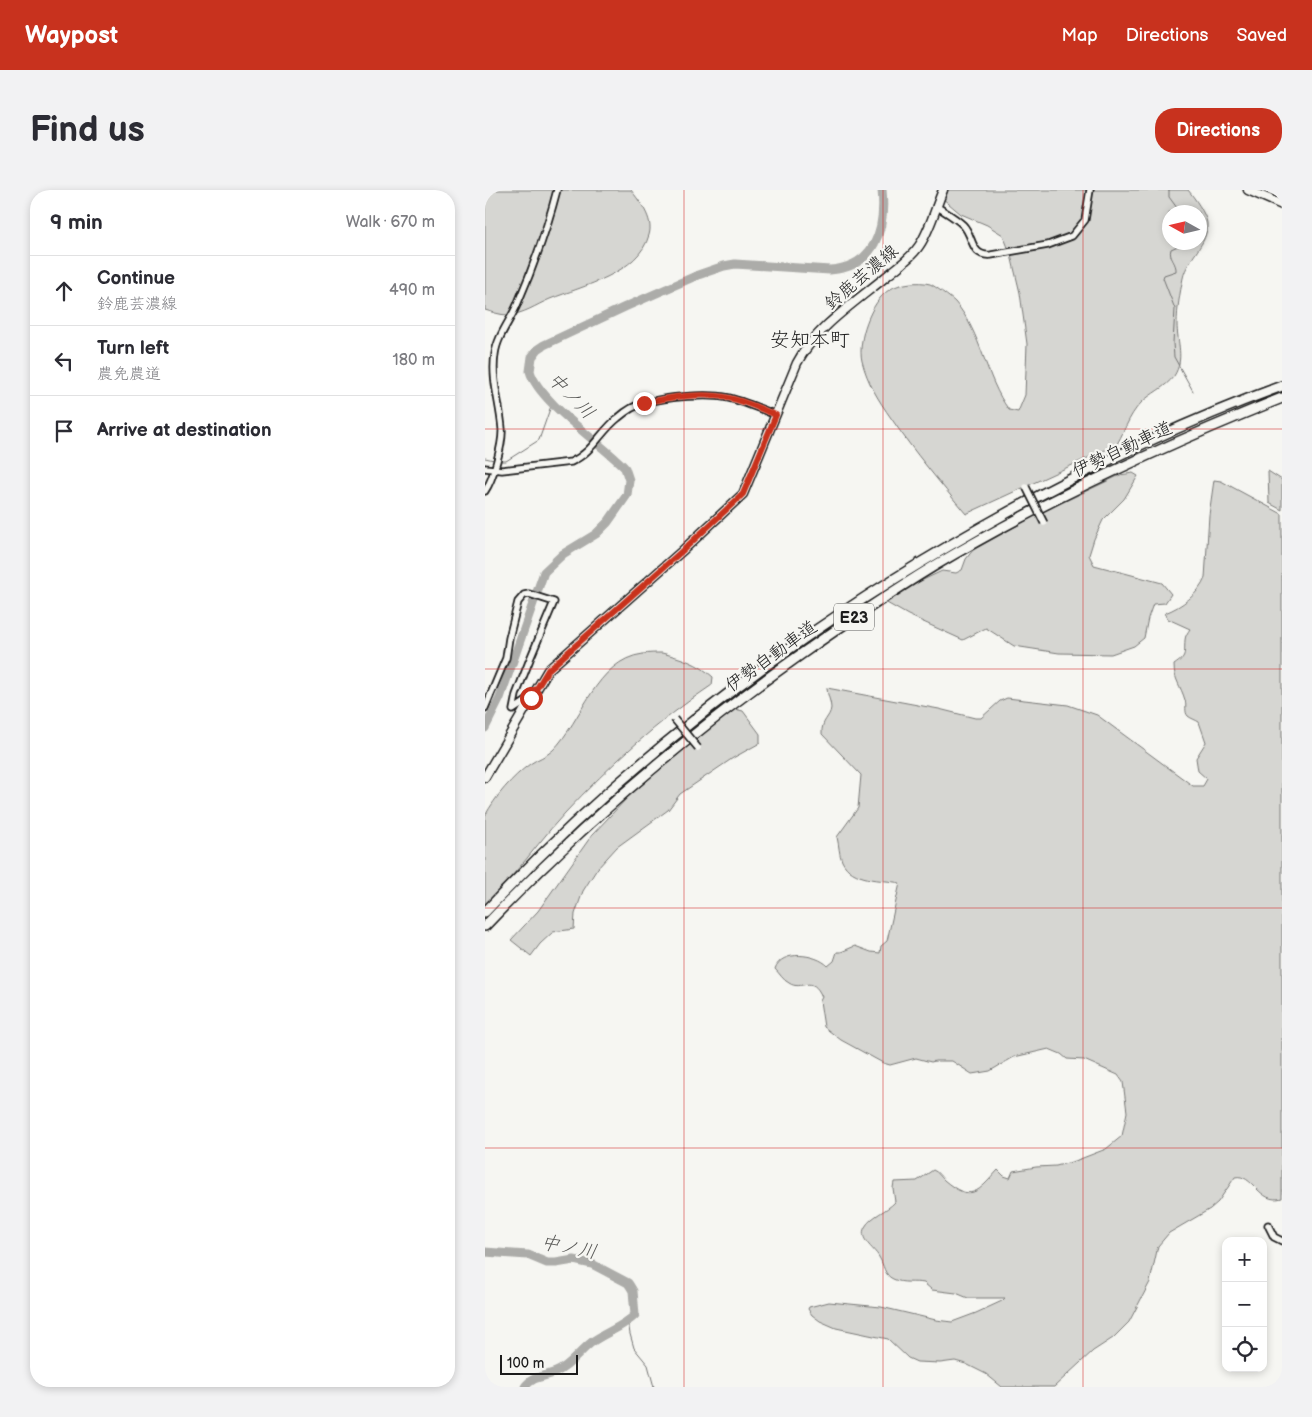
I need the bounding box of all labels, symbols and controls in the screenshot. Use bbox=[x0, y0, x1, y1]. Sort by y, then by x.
text: Waypost bbox=[25, 21, 118, 50]
text: Map bbox=[1062, 25, 1098, 46]
text: Directions bbox=[1126, 25, 1208, 46]
text: Saved bbox=[1236, 25, 1287, 46]
button: Directions bbox=[1155, 108, 1282, 153]
text: Find us bbox=[30, 109, 145, 152]
north arrow bbox=[1162, 205, 1207, 250]
text: 9 min bbox=[50, 210, 103, 235]
text: Walk · 670 m bbox=[346, 213, 435, 232]
street label: 鈴鹿芸濃線 bbox=[820, 240, 903, 314]
text: Continue bbox=[97, 267, 175, 290]
icon: ahead bbox=[50, 277, 78, 305]
text: 490 m bbox=[389, 281, 435, 300]
text: 鈴鹿芸濃線 bbox=[97, 295, 177, 314]
district label: 安知本町 bbox=[770, 328, 850, 352]
text: Turn left bbox=[97, 337, 169, 360]
icon: left bbox=[50, 347, 78, 375]
text: 180 m bbox=[393, 351, 435, 370]
text: 農免農道 bbox=[97, 365, 161, 384]
water label: 中ノ川 bbox=[543, 368, 599, 424]
route end bbox=[633, 392, 656, 415]
icon: arrive bbox=[50, 417, 78, 445]
street label: 伊勢自動車道 bbox=[1069, 417, 1176, 482]
text: Arrive at destination bbox=[97, 419, 272, 442]
road number: E23 bbox=[834, 604, 874, 631]
street label: 伊勢自動車道 bbox=[721, 616, 821, 697]
route start bbox=[520, 687, 543, 710]
water label: 中ノ川 bbox=[539, 1231, 599, 1264]
map controls bbox=[1222, 1237, 1267, 1372]
button: + bbox=[1222, 1237, 1267, 1282]
button: − bbox=[1222, 1282, 1267, 1327]
button: locate bbox=[1222, 1327, 1267, 1372]
scale bar bbox=[500, 1352, 577, 1375]
text: 100 m bbox=[507, 1355, 544, 1372]

